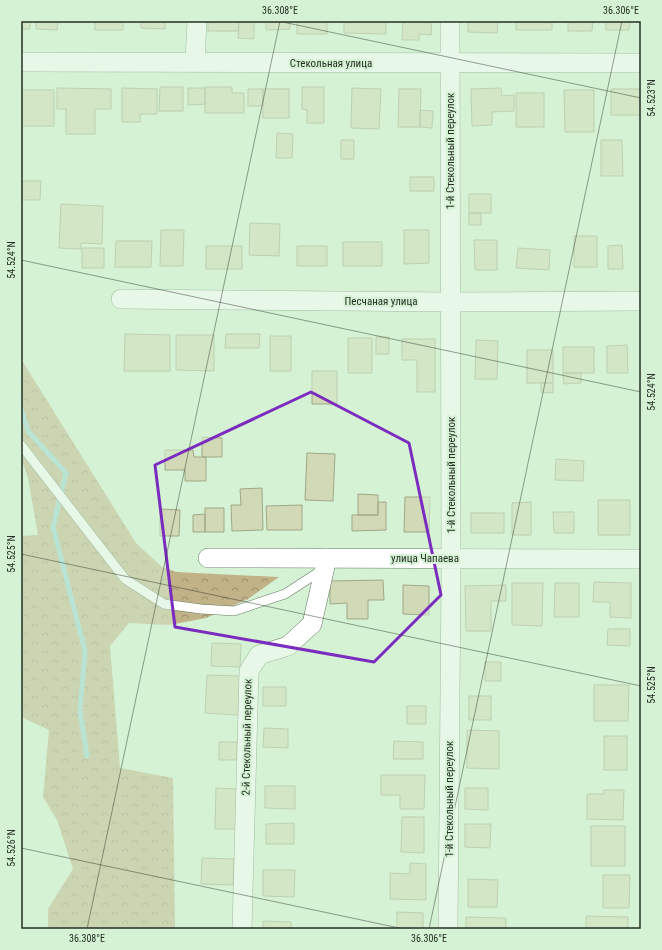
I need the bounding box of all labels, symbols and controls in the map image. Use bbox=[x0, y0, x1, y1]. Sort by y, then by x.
text: 36.308°E bbox=[262, 5, 298, 16]
text: 36.306°E bbox=[603, 5, 639, 16]
street label: Стекольная улица bbox=[290, 57, 372, 70]
text: 54.523°N bbox=[646, 79, 657, 117]
street label: 1-й Стекольный переулок bbox=[444, 92, 457, 209]
text: 54.524°N bbox=[6, 241, 17, 279]
street label: Песчаная улица bbox=[345, 295, 417, 308]
text: 54.524°N bbox=[646, 373, 657, 411]
street label: 1-й Стекольный переулок bbox=[445, 416, 458, 533]
text: 54.525°N bbox=[6, 535, 17, 573]
street label: улица Чапаева bbox=[391, 552, 459, 565]
text: 54.525°N bbox=[646, 666, 657, 704]
street label: 2-й Стекольный переулок bbox=[239, 678, 255, 795]
street label: 1-й Стекольный переулок bbox=[443, 740, 456, 857]
text: 54.526°N bbox=[6, 829, 17, 867]
text: 36.308°E bbox=[69, 933, 105, 944]
text: 36.306°E bbox=[411, 933, 447, 944]

